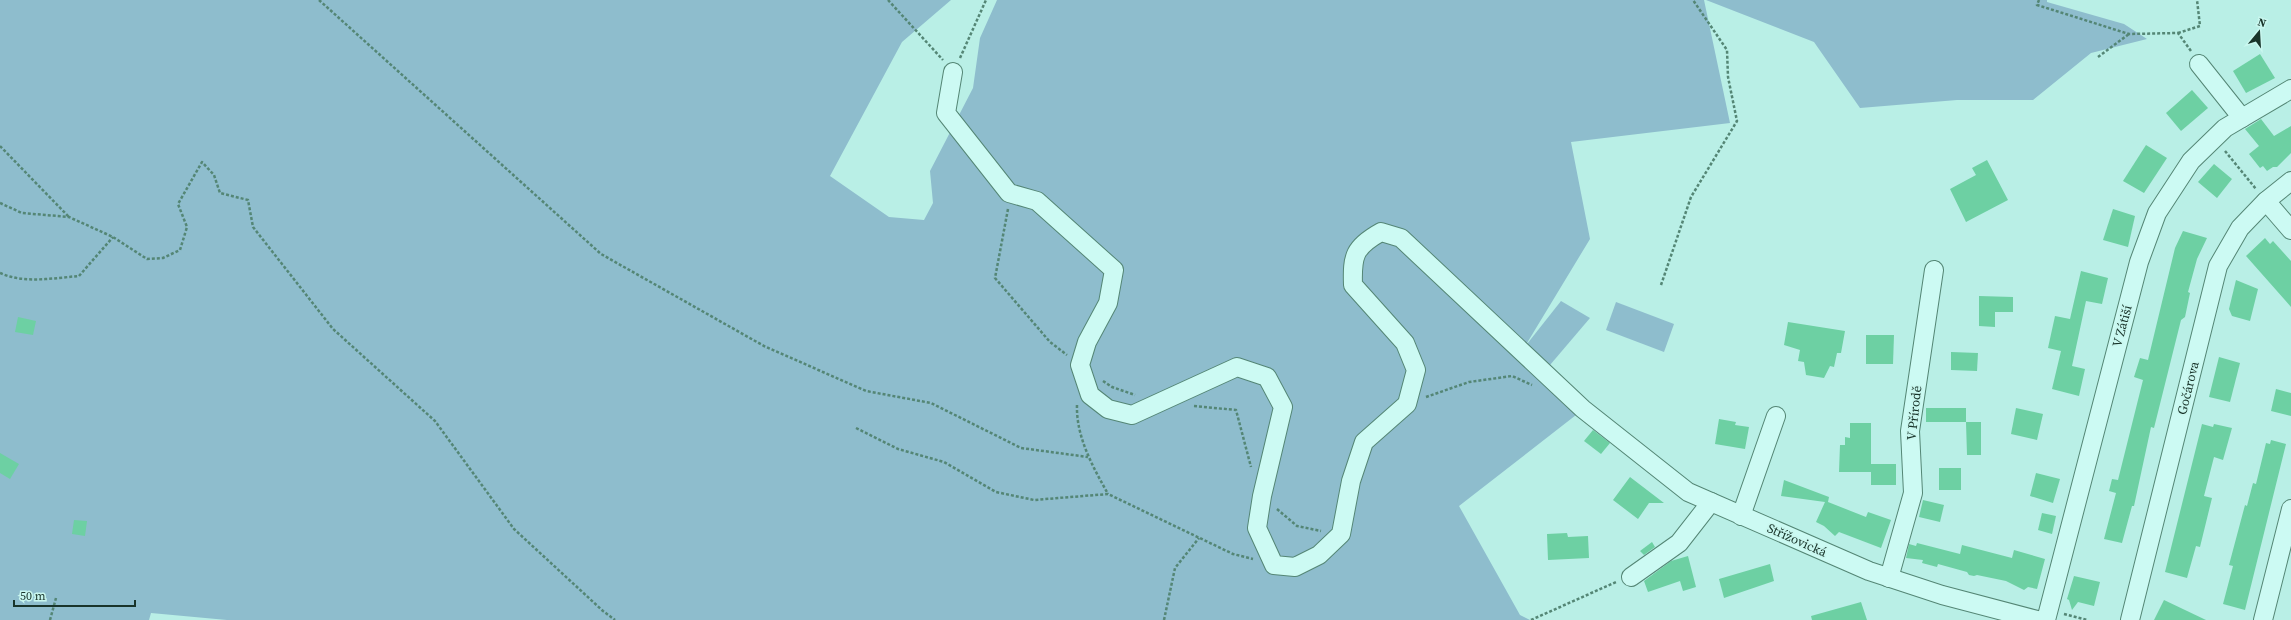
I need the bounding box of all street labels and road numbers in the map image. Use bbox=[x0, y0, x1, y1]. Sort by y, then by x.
street label: V Zátiší bbox=[2108, 303, 2136, 349]
street label: Gočárova bbox=[2173, 359, 2203, 416]
street label: V Přírodě bbox=[1903, 385, 1925, 441]
street label: Střížovická bbox=[1765, 519, 1830, 561]

